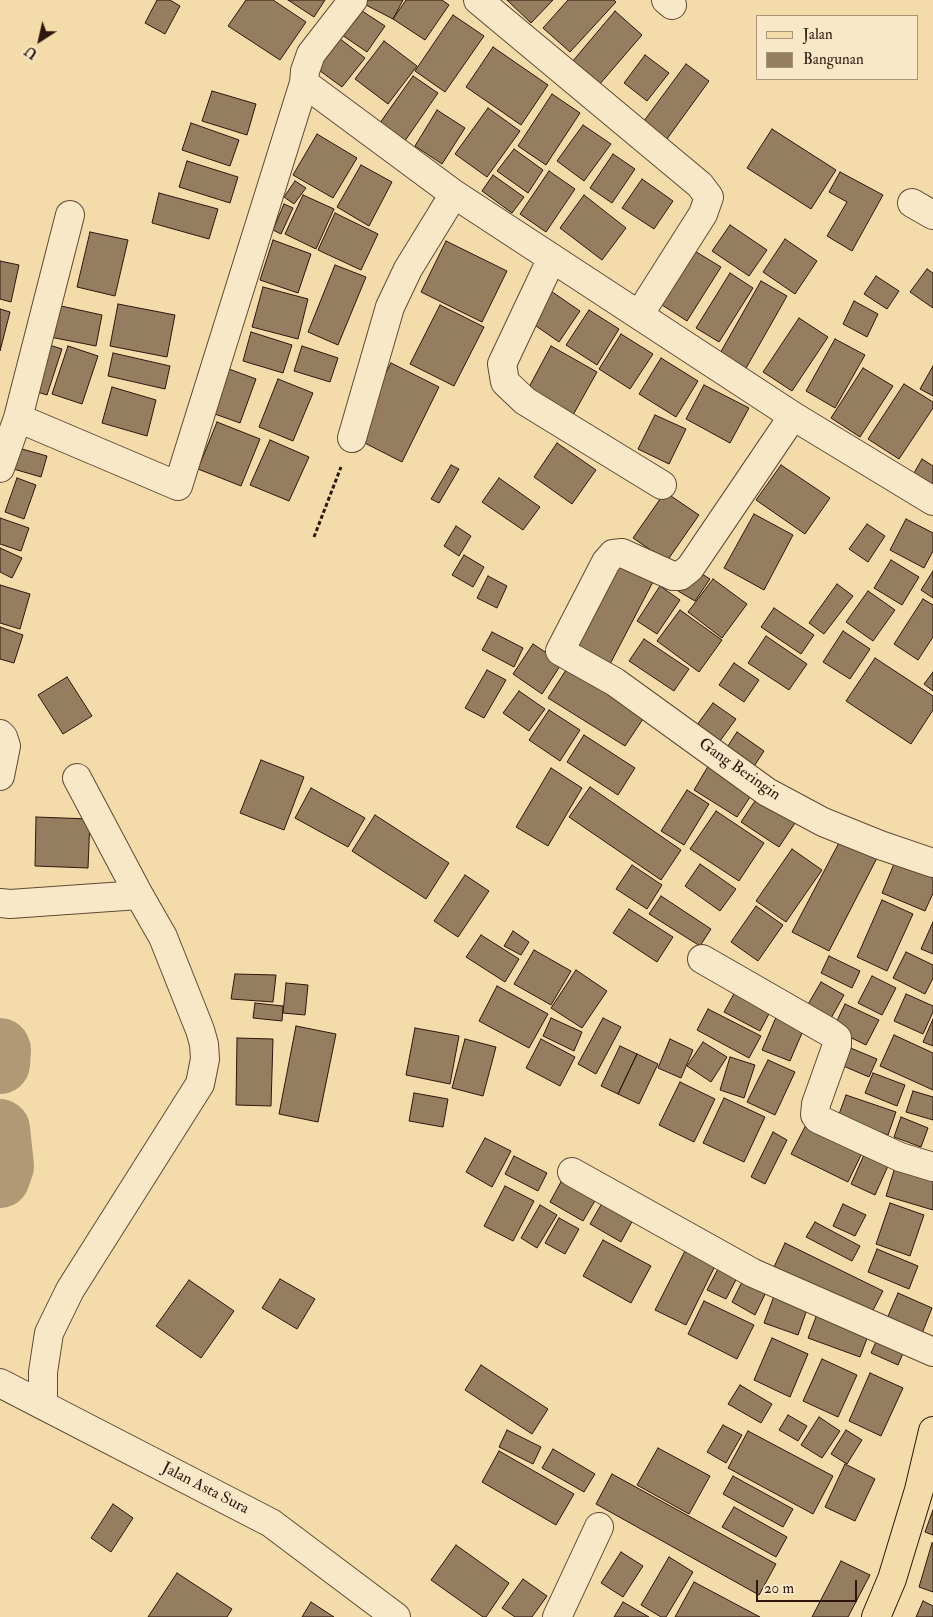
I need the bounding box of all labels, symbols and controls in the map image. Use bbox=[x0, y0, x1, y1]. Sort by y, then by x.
north arrow bbox=[15, 15, 65, 65]
legend bbox=[756, 15, 918, 80]
text: Jalan bbox=[803, 25, 833, 44]
text: U bbox=[21, 42, 41, 63]
text: Bangunan bbox=[803, 50, 864, 69]
street label: Gang Beringin bbox=[694, 735, 784, 805]
street label: Jalan Asta Sura bbox=[158, 1459, 252, 1519]
scale bar bbox=[758, 1570, 859, 1602]
text: 20 m bbox=[764, 1579, 794, 1598]

